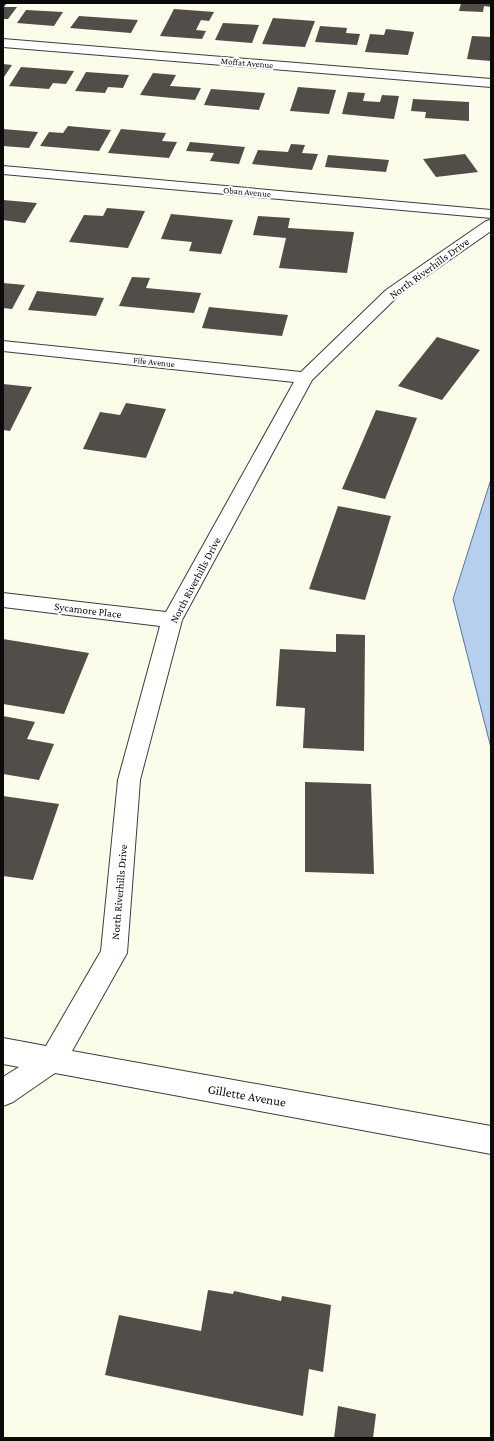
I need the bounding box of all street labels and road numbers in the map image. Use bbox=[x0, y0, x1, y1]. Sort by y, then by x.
street label: Moffat Avenue bbox=[220, 56, 274, 70]
street label: Oban Avenue bbox=[223, 185, 271, 199]
street label: North Riverhills Drive bbox=[387, 235, 471, 301]
street label: Fife Avenue bbox=[133, 355, 175, 369]
street label: North Riverhills Drive bbox=[167, 535, 223, 625]
street label: Sycamore Place bbox=[54, 600, 122, 621]
street label: North Riverhills Drive bbox=[109, 844, 129, 940]
street label: Gillette Avenue bbox=[207, 1081, 287, 1110]

